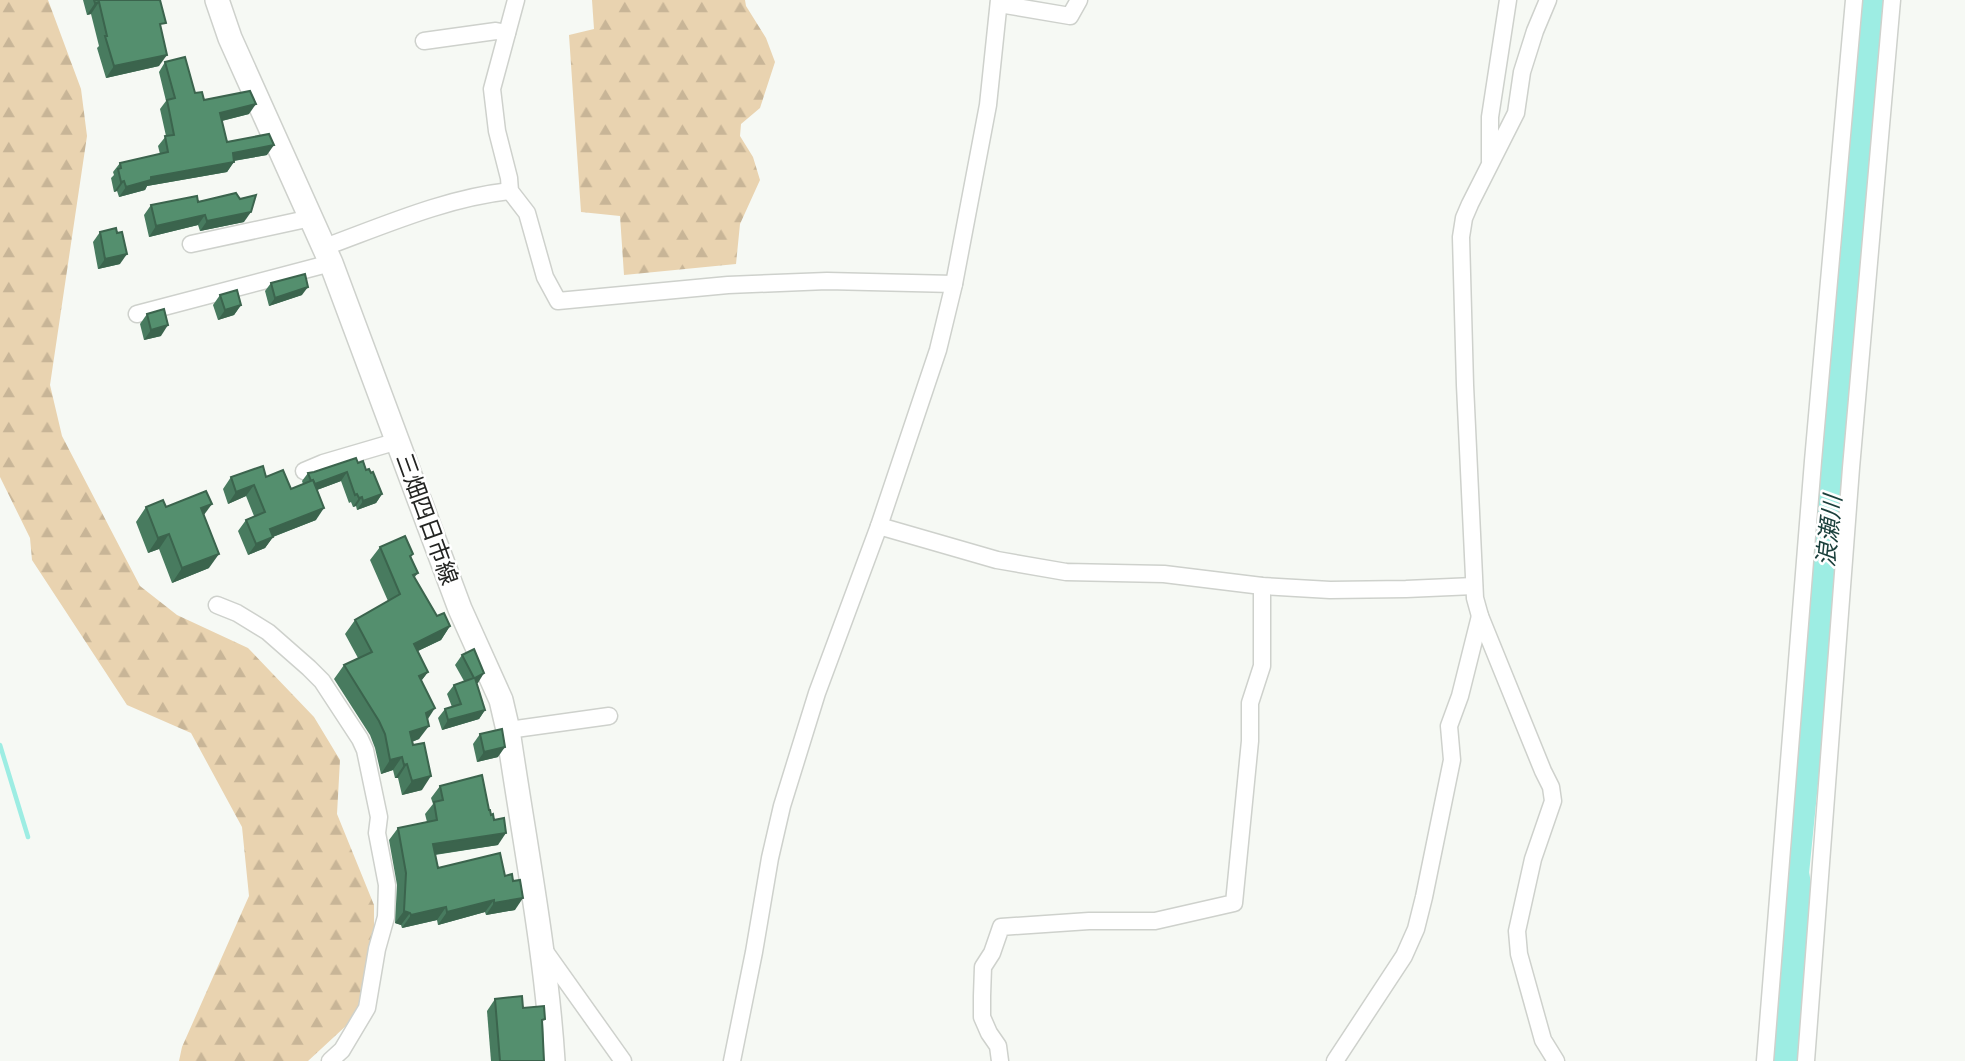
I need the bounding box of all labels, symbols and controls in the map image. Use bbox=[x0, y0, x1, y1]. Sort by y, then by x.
street label: 三畑四日市線 bbox=[389, 449, 465, 589]
water label: 浪瀬川 bbox=[1810, 491, 1848, 568]

